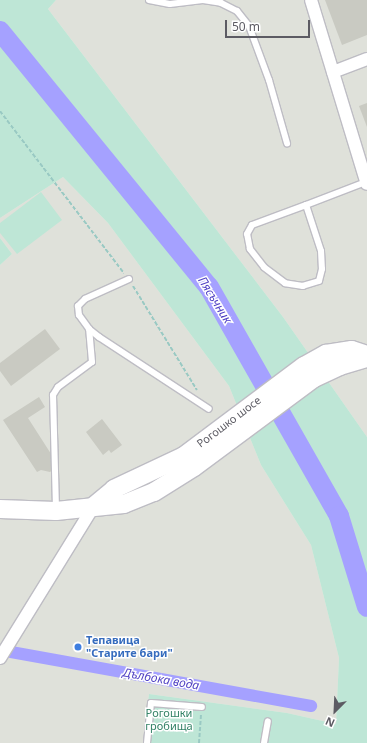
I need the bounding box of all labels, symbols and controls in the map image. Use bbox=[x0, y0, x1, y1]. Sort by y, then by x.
scale bar bbox=[227, 12, 312, 38]
text: 50 m bbox=[232, 18, 260, 35]
water label: Пясъчник bbox=[195, 274, 235, 326]
street label: Рогошко шосе bbox=[194, 394, 264, 450]
place label: Тепавица "Старите бари" bbox=[86, 634, 173, 660]
marker: Тепавица "Старите бари" bbox=[73, 642, 83, 652]
water label: Дълбока вода bbox=[122, 665, 200, 693]
north arrow bbox=[315, 691, 355, 731]
park label: Рогошки гробища bbox=[145, 707, 193, 733]
text: N bbox=[323, 714, 337, 731]

